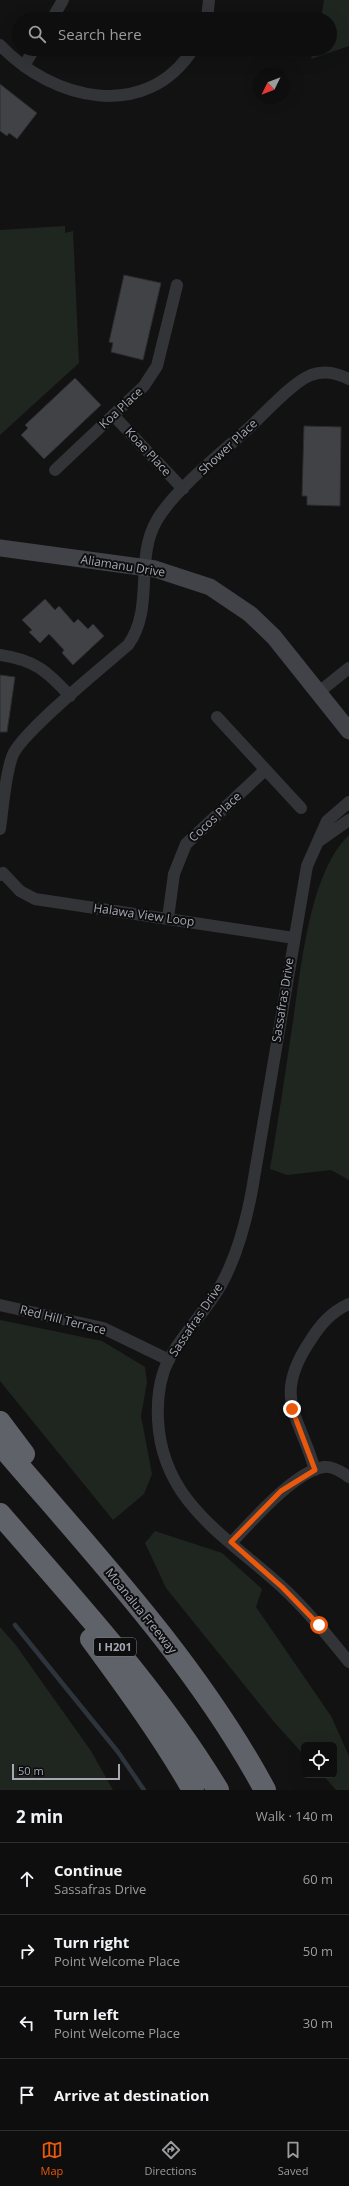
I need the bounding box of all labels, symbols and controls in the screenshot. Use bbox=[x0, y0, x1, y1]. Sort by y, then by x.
search box bbox=[12, 12, 337, 56]
icon: search bbox=[26, 23, 48, 45]
text: Search here bbox=[58, 24, 142, 44]
north arrow bbox=[253, 68, 289, 104]
street label: Koa Place bbox=[95, 383, 146, 432]
street label: Shower Place bbox=[195, 415, 261, 478]
street label: Koae Place bbox=[122, 424, 175, 480]
street label: Aliamanu Drive bbox=[80, 550, 167, 581]
street label: Cocos Place bbox=[185, 788, 245, 845]
street label: Halawa View Loop bbox=[93, 899, 196, 930]
street label: Sassafras Drive bbox=[267, 956, 298, 1043]
street label: Sassafras Drive bbox=[165, 1279, 227, 1360]
street label: Red Hill Terrace bbox=[18, 1301, 108, 1338]
route end bbox=[283, 1400, 301, 1418]
street label: Moanalua Freeway bbox=[102, 1564, 182, 1658]
route start bbox=[310, 1616, 328, 1634]
road number: I H201 bbox=[94, 1638, 136, 1656]
map controls bbox=[301, 1742, 337, 1778]
button: locate bbox=[301, 1742, 337, 1778]
scale bar bbox=[12, 1762, 120, 1781]
text: 50 m bbox=[18, 1763, 44, 1778]
text: 2 min bbox=[16, 1805, 63, 1828]
text: Walk · 140 m bbox=[256, 1807, 333, 1825]
text: Continue bbox=[54, 1860, 122, 1880]
icon: ahead bbox=[16, 1868, 38, 1890]
text: 60 m bbox=[303, 1870, 333, 1888]
text: Sassafras Drive bbox=[54, 1880, 146, 1898]
text: Turn right bbox=[54, 1932, 129, 1952]
icon: right bbox=[16, 1940, 38, 1962]
text: 50 m bbox=[303, 1942, 333, 1960]
text: Point Welcome Place bbox=[54, 1952, 180, 1970]
text: Turn left bbox=[54, 2004, 119, 2024]
icon: left bbox=[16, 2012, 38, 2034]
text: 30 m bbox=[303, 2014, 333, 2032]
text: Point Welcome Place bbox=[54, 2024, 180, 2042]
icon: arrive bbox=[16, 2084, 38, 2106]
text: Arrive at destination bbox=[54, 2085, 209, 2105]
tab: Map bbox=[41, 2139, 63, 2178]
tab: Directions bbox=[145, 2139, 197, 2178]
tab: Saved bbox=[278, 2139, 308, 2178]

